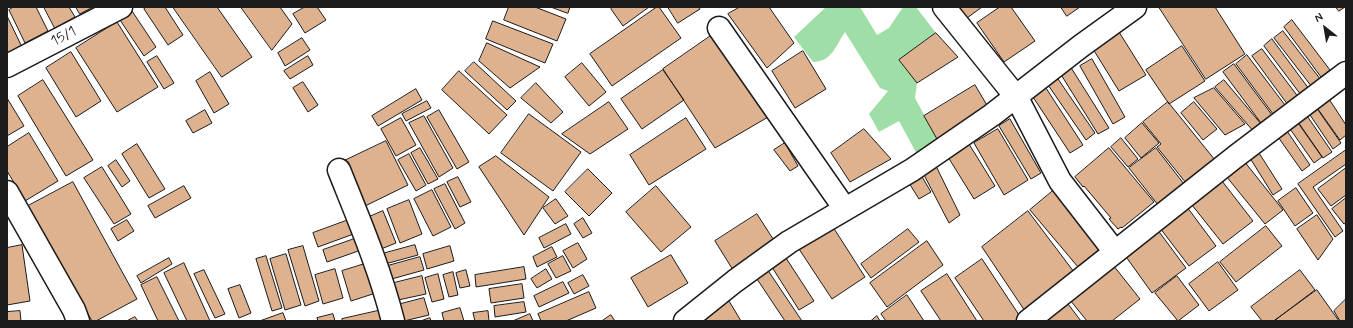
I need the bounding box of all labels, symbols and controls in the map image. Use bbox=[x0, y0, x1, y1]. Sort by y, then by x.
north arrow bbox=[1305, 8, 1345, 48]
text: N bbox=[1312, 10, 1326, 26]
street label: 15/1 bbox=[49, 23, 79, 51]

